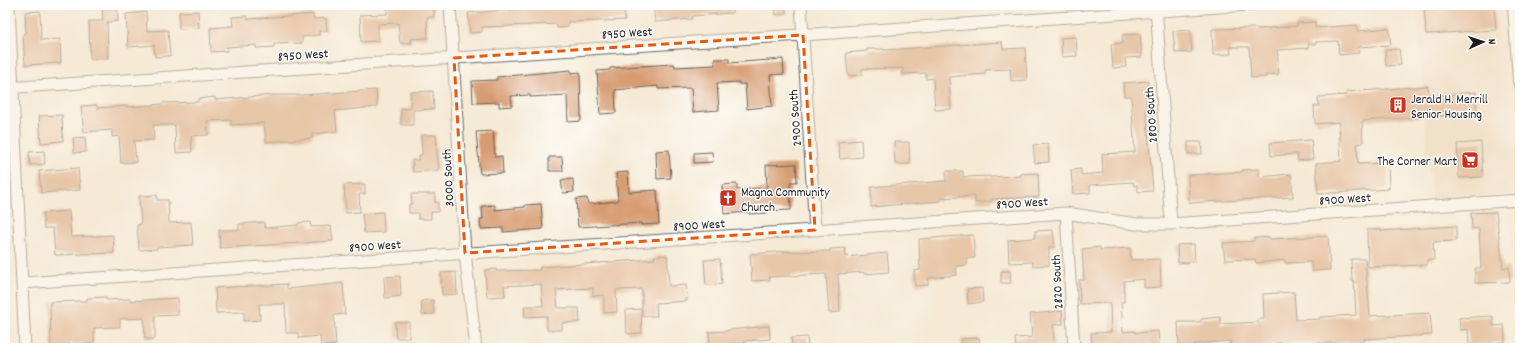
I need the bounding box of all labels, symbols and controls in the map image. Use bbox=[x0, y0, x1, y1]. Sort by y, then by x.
north arrow bbox=[1463, 22, 1503, 62]
street label: 8950 West bbox=[601, 23, 653, 46]
text: N bbox=[1483, 38, 1499, 45]
street label: 8950 West bbox=[277, 45, 329, 68]
street label: 2800 South bbox=[1141, 86, 1164, 143]
street label: 2900 South bbox=[785, 89, 808, 147]
place label: Jerald H. Merrill Senior Housing bbox=[1411, 91, 1488, 125]
building icon: Jerald H. Merrill Senior Housing bbox=[1388, 95, 1408, 115]
street label: 3000 South bbox=[438, 148, 460, 207]
supermarket icon: The Corner Mart bbox=[1460, 150, 1480, 170]
place label: The Corner Mart bbox=[1377, 153, 1457, 172]
place label: Magna Community Church bbox=[741, 184, 830, 218]
church icon: Magna Community Church bbox=[718, 188, 738, 208]
street label: 8900 West bbox=[1319, 189, 1372, 212]
street label: 8900 West bbox=[996, 193, 1049, 216]
street label: 8900 West bbox=[673, 215, 726, 238]
street label: 8900 West bbox=[349, 236, 402, 259]
street label: 2820 South bbox=[1048, 254, 1069, 310]

